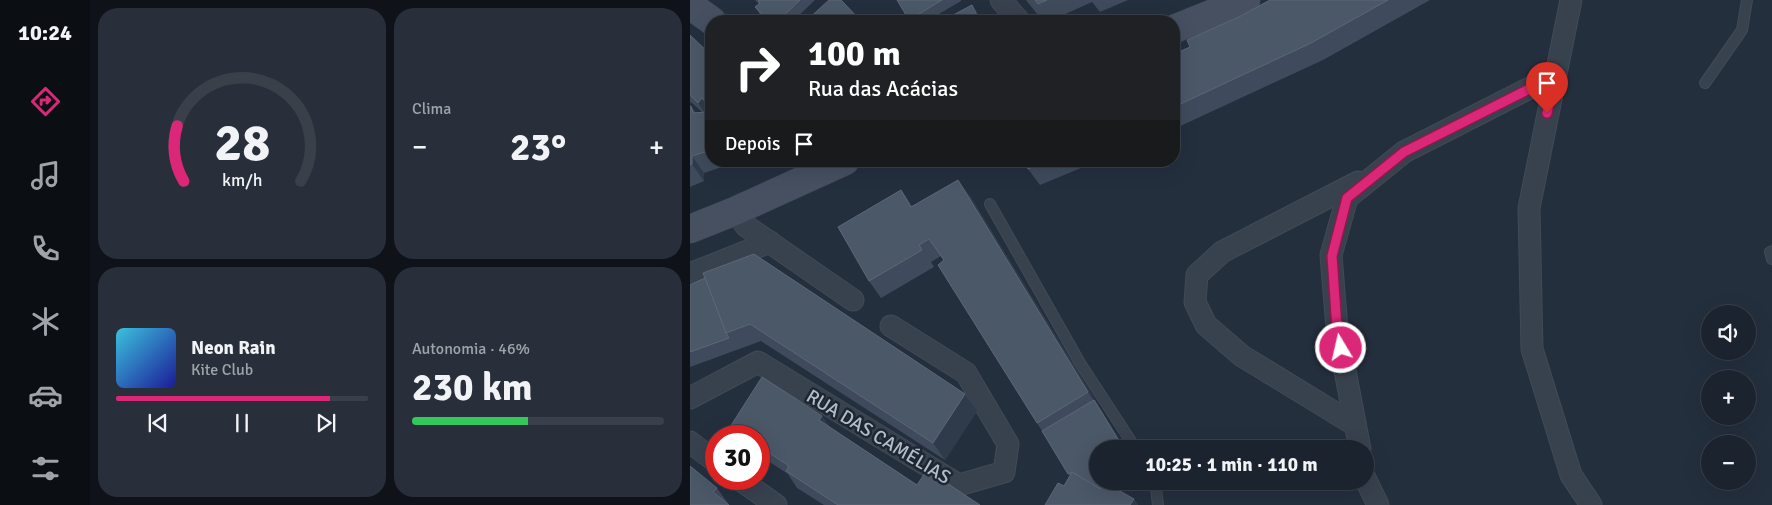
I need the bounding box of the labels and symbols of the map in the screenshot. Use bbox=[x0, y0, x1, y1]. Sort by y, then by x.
pin bbox=[1526, 62, 1568, 113]
position arrow bbox=[1314, 321, 1366, 373]
street label: RUA DAS CAMÉLIAS bbox=[802, 384, 955, 489]
speed limit sign: 30 bbox=[705, 425, 770, 490]

